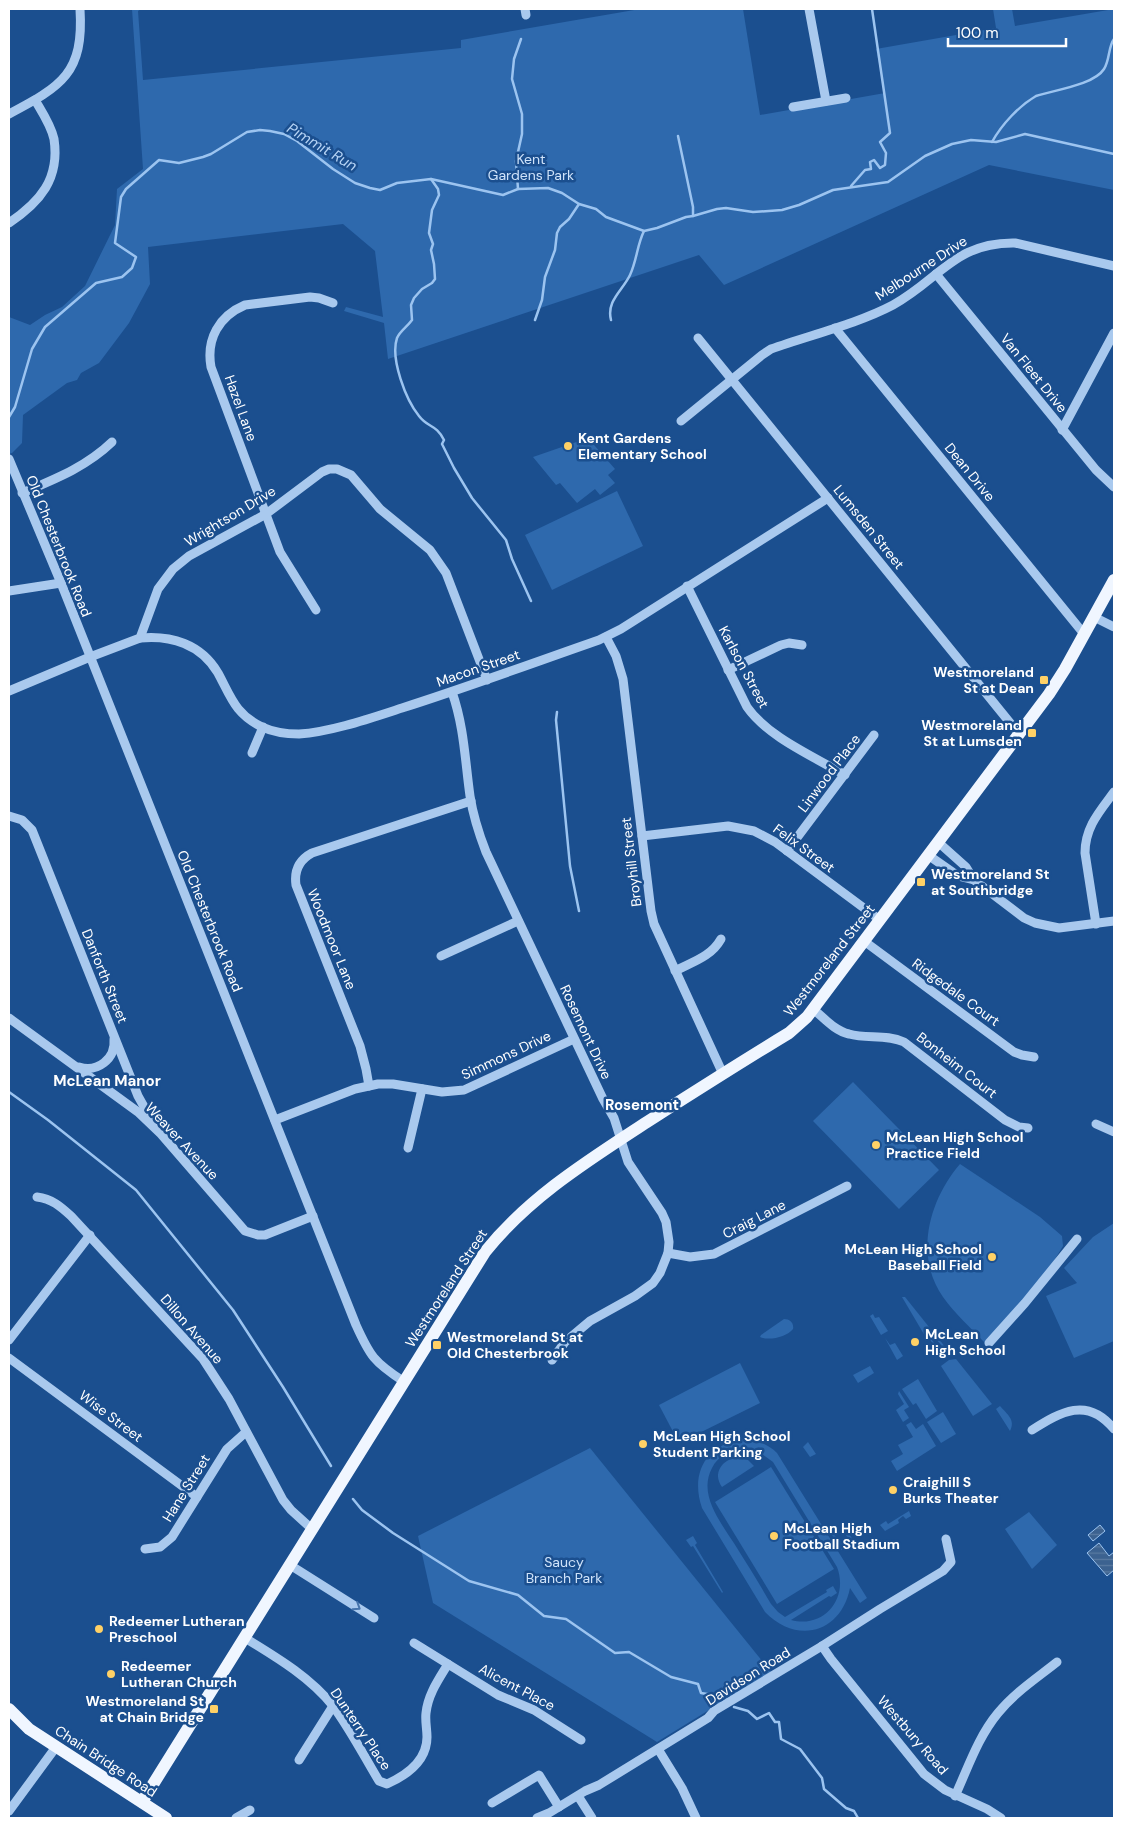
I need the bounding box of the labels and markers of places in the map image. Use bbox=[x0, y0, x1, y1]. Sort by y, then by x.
place label: Kent Gardens Elementary School bbox=[578, 429, 707, 463]
marker: Kent Gardens Elementary School bbox=[562, 440, 574, 452]
place label: Westmoreland St at Dean bbox=[933, 663, 1034, 697]
marker: Westmoreland St at Dean bbox=[1038, 674, 1050, 686]
place label: Westmoreland St at Lumsden bbox=[921, 716, 1022, 750]
marker: Westmoreland St at Lumsden bbox=[1026, 727, 1038, 739]
place label: Westmoreland St at Southbridge bbox=[931, 865, 1050, 899]
marker: Westmoreland St at Southbridge bbox=[915, 876, 927, 888]
place label: McLean High School Practice Field bbox=[886, 1128, 1024, 1162]
marker: McLean High School Practice Field bbox=[870, 1139, 882, 1151]
place label: McLean High School Baseball Field bbox=[845, 1240, 982, 1274]
marker: McLean High School Baseball Field bbox=[986, 1251, 998, 1263]
place label: McLean High School bbox=[925, 1325, 1006, 1359]
place label: Westmoreland St at Old Chesterbrook bbox=[447, 1328, 583, 1362]
marker: McLean High School bbox=[909, 1336, 921, 1348]
marker: Westmoreland St at Old Chesterbrook bbox=[431, 1339, 443, 1351]
place label: McLean High School Student Parking bbox=[653, 1427, 791, 1461]
marker: McLean High School Student Parking bbox=[637, 1438, 649, 1450]
place label: Craighill S Burks Theater bbox=[903, 1473, 999, 1507]
marker: Craighill S Burks Theater bbox=[887, 1484, 899, 1496]
place label: McLean High Football Stadium bbox=[784, 1519, 900, 1553]
marker: McLean High Football Stadium bbox=[768, 1530, 780, 1542]
place label: Redeemer Lutheran Preschool bbox=[109, 1612, 245, 1646]
marker: Redeemer Lutheran Preschool bbox=[93, 1623, 105, 1635]
place label: Redeemer Lutheran Church bbox=[121, 1657, 237, 1691]
marker: Redeemer Lutheran Church bbox=[105, 1668, 117, 1680]
place label: Westmoreland St at Chain Bridge bbox=[85, 1692, 204, 1726]
marker: Westmoreland St at Chain Bridge bbox=[208, 1703, 220, 1715]

